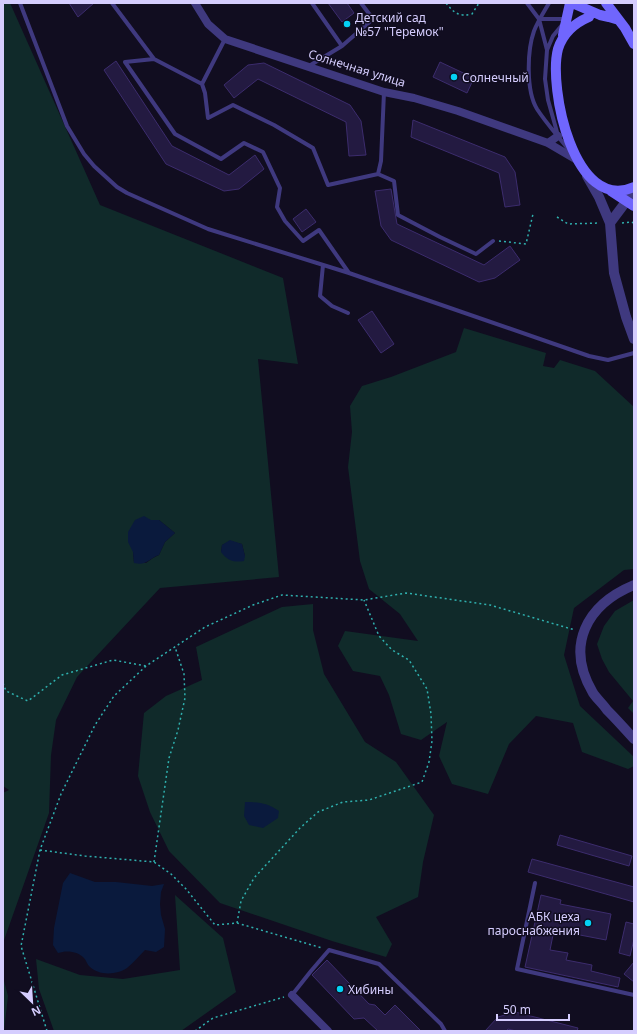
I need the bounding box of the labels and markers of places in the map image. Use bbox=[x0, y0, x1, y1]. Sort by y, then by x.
place label: Детский сад №57 "Теремок" bbox=[355, 9, 444, 40]
marker: Детский сад №57 "Теремок" bbox=[342, 19, 352, 29]
place label: Солнечный bbox=[462, 69, 529, 86]
marker: Солнечный bbox=[449, 72, 459, 82]
place label: АБК цеха пароснабжения bbox=[488, 908, 580, 939]
marker: АБК цеха пароснабжения bbox=[583, 918, 593, 928]
place label: Хибины bbox=[348, 981, 394, 998]
marker: Хибины bbox=[335, 984, 345, 994]

